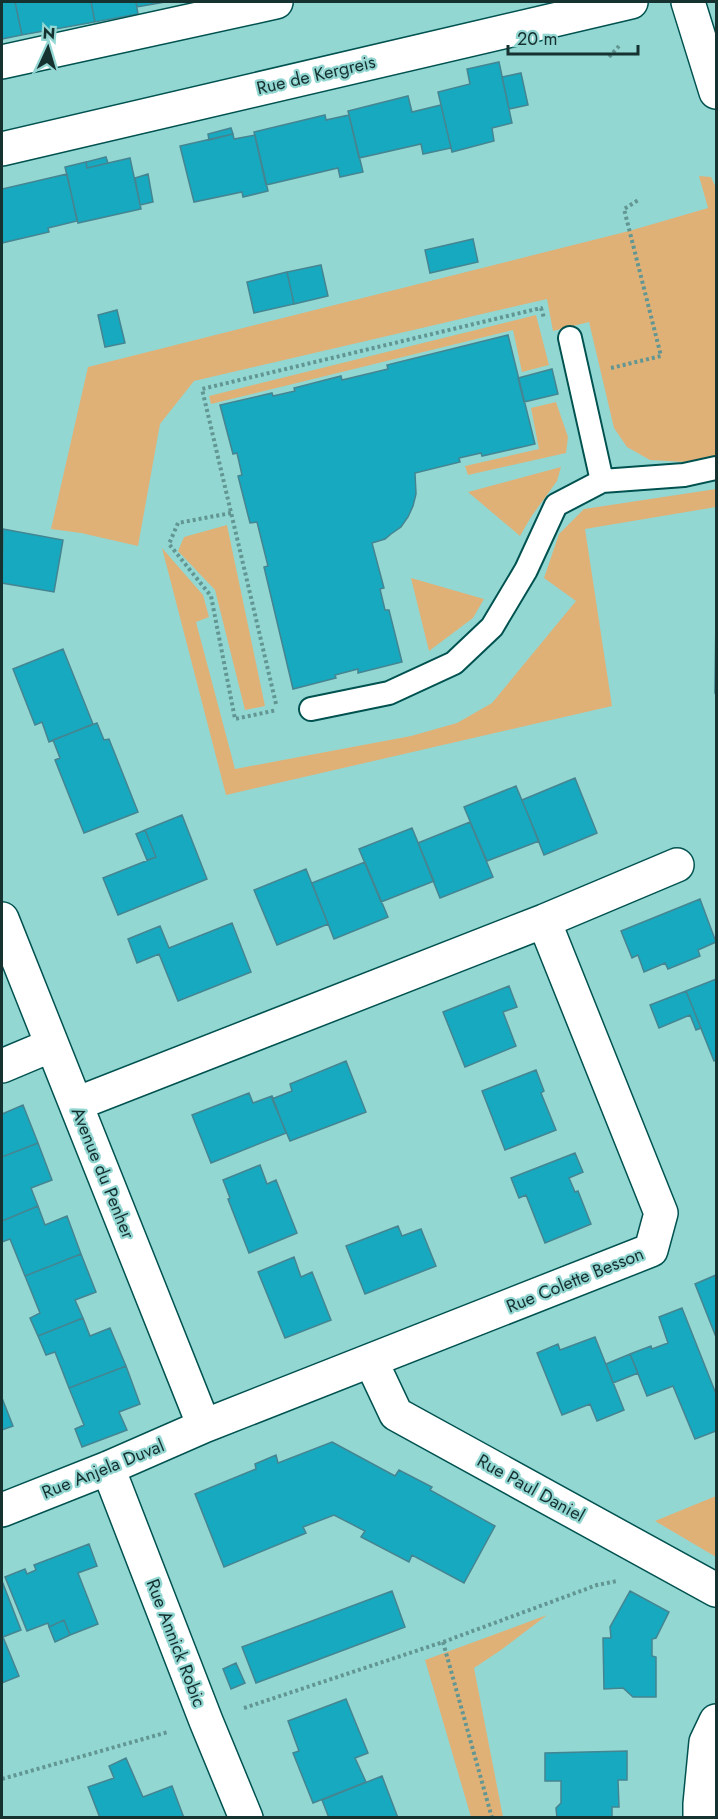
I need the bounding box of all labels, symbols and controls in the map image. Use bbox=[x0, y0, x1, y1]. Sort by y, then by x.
north arrow bbox=[18, 18, 78, 78]
scale bar bbox=[508, 18, 638, 56]
text: N bbox=[42, 22, 56, 45]
text: 20 m bbox=[517, 26, 557, 52]
street label: Rue de Kergreis bbox=[254, 49, 378, 101]
street label: Avenue du Penher bbox=[65, 1103, 141, 1243]
street label: Rue Colette Besson bbox=[502, 1241, 648, 1319]
street label: Rue Anjela Duval bbox=[38, 1433, 168, 1505]
street label: Rue Paul Daniel bbox=[472, 1448, 590, 1528]
street label: Rue Annick Robic bbox=[140, 1575, 212, 1711]

